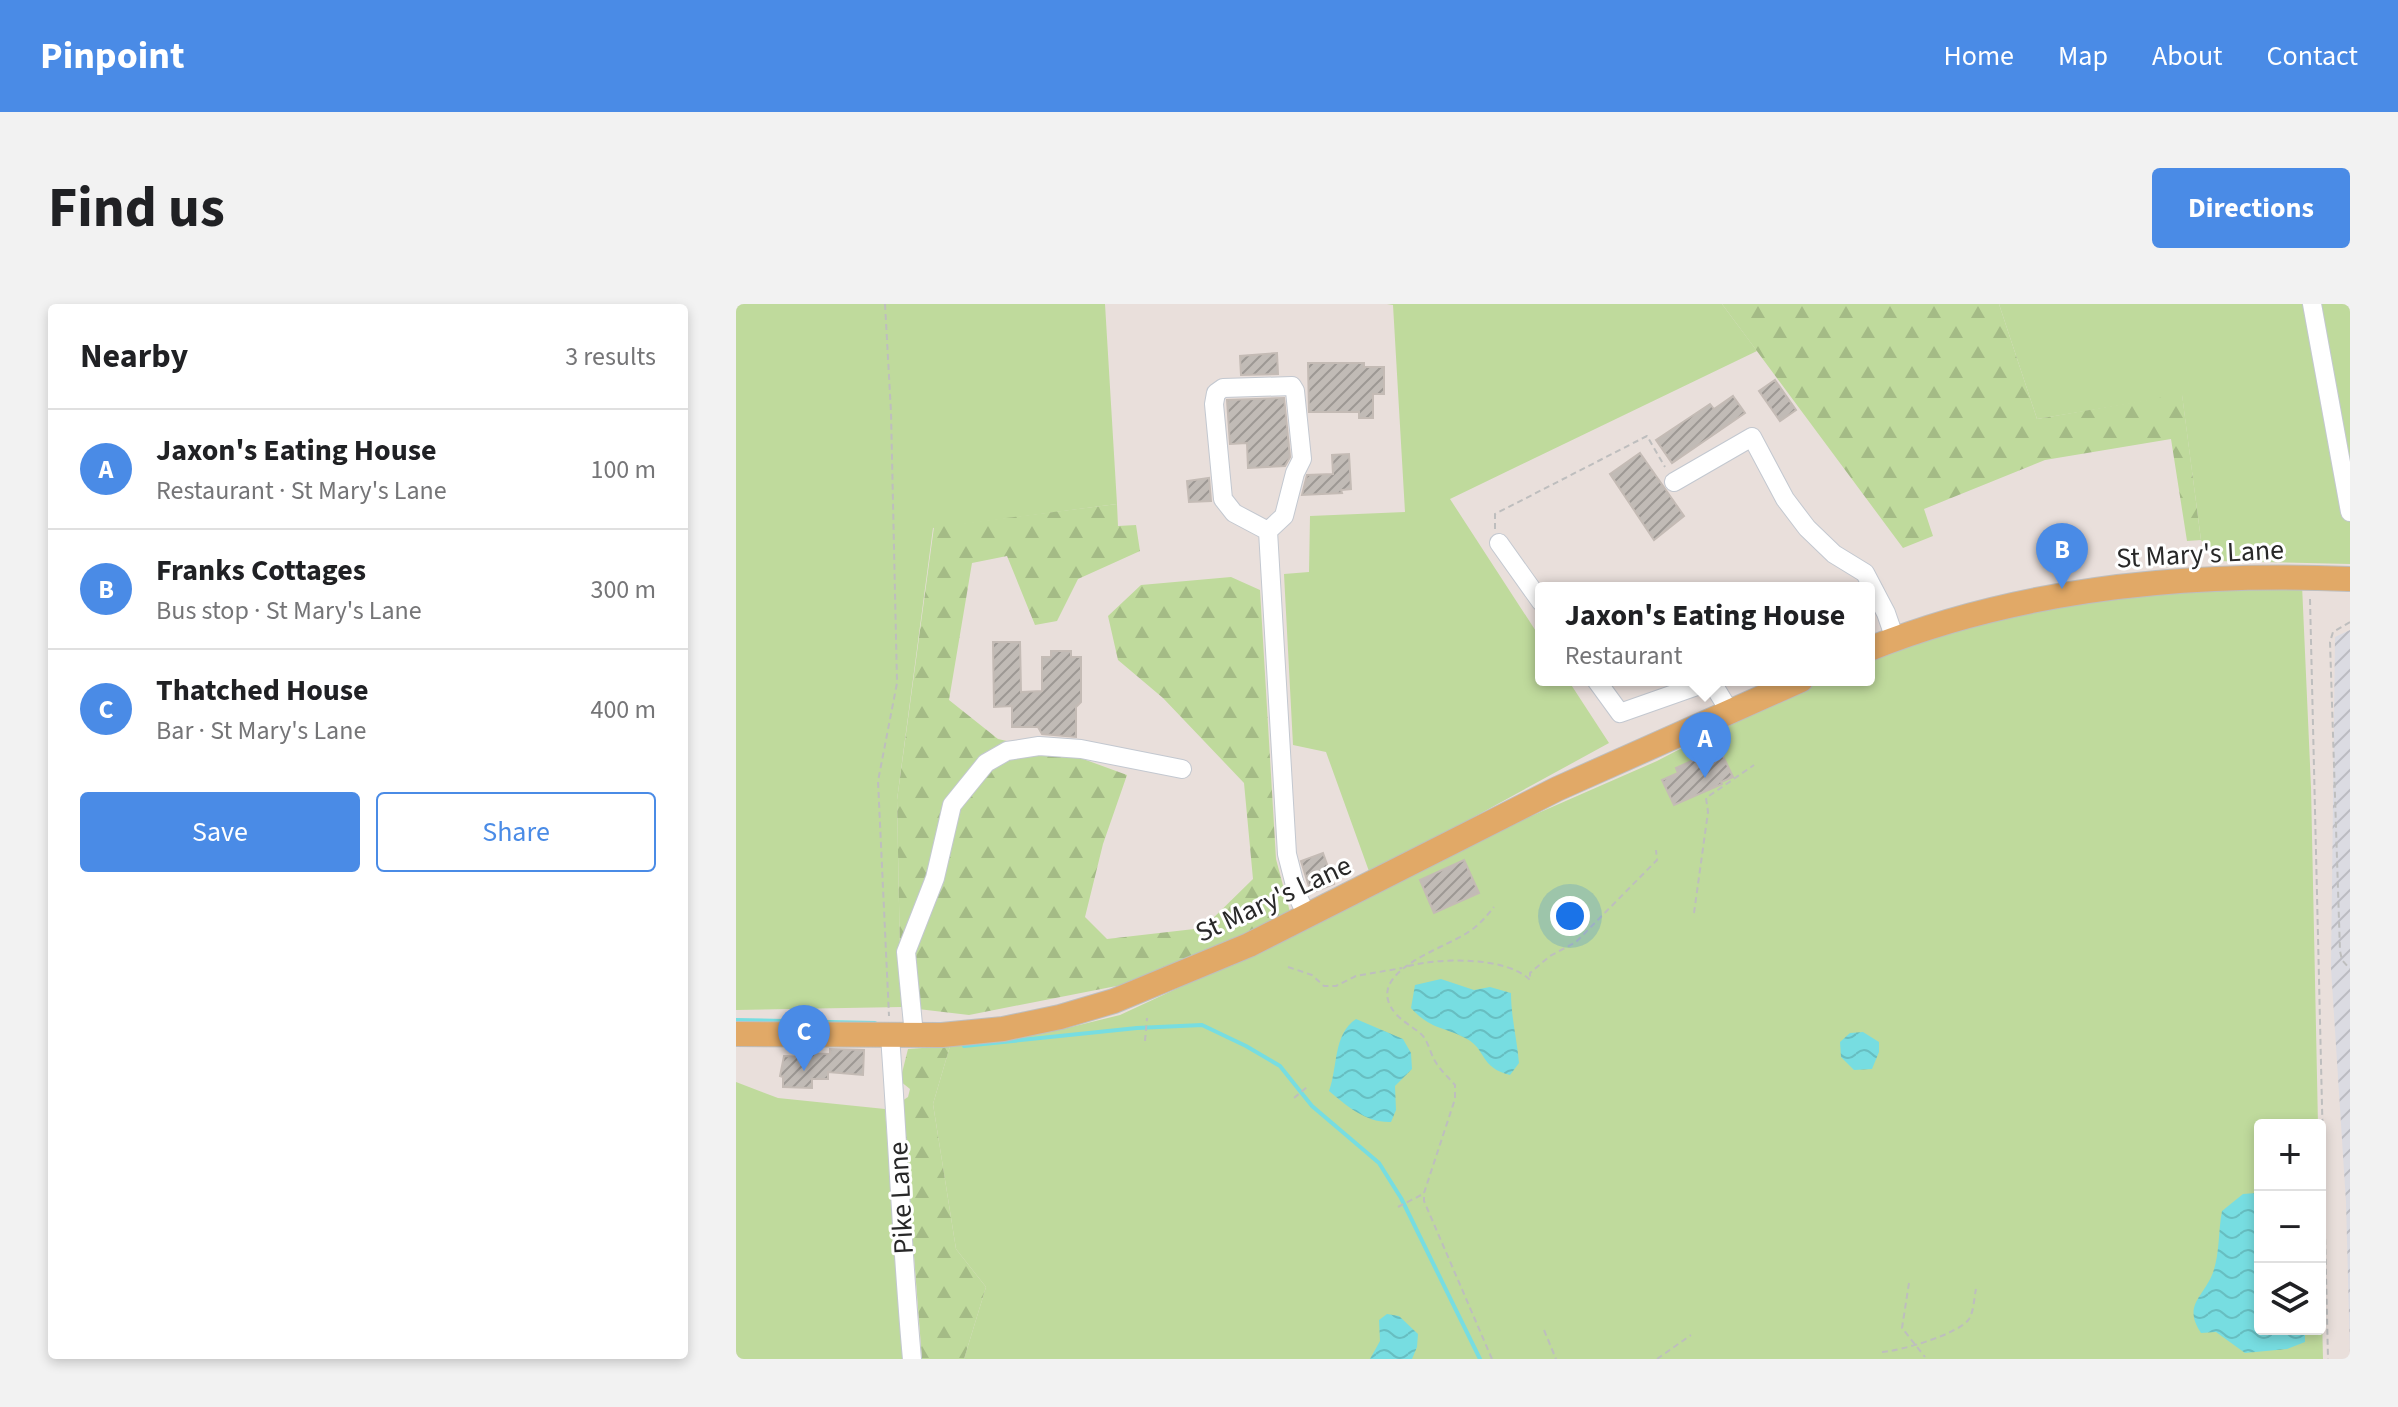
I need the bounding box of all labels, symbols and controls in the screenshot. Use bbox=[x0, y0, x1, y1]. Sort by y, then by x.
text: Pinpoint bbox=[40, 29, 185, 83]
text: Home bbox=[1943, 36, 2014, 76]
text: Map bbox=[2058, 36, 2108, 76]
text: About bbox=[2152, 36, 2223, 76]
text: Contact bbox=[2267, 36, 2358, 76]
button: Directions bbox=[2152, 168, 2350, 248]
text: Find us bbox=[48, 169, 225, 248]
text: Nearby bbox=[80, 332, 188, 381]
text: 3 results bbox=[565, 338, 656, 375]
text: Jaxon's Eating House bbox=[156, 429, 437, 472]
text: A bbox=[99, 451, 113, 488]
text: 100 m bbox=[590, 451, 656, 488]
text: Restaurant · St Mary's Lane bbox=[156, 472, 447, 509]
pin: B bbox=[2036, 523, 2088, 589]
street label: St Mary's Lane bbox=[2115, 530, 2285, 578]
text: Franks Cottages bbox=[156, 549, 366, 592]
text: B bbox=[98, 571, 114, 608]
text: 300 m bbox=[590, 571, 656, 608]
popup bbox=[1535, 582, 1875, 686]
text: Bus stop · St Mary's Lane bbox=[156, 592, 422, 629]
text: Jaxon's Eating House bbox=[1565, 594, 1845, 637]
text: Restaurant bbox=[1565, 637, 1683, 674]
text: Thatched House bbox=[156, 669, 369, 712]
text: C bbox=[98, 691, 114, 728]
text: 400 m bbox=[590, 691, 656, 728]
text: Bar · St Mary's Lane bbox=[156, 712, 366, 749]
pin: A bbox=[1679, 712, 1731, 778]
button: Save bbox=[80, 792, 360, 872]
button: Share bbox=[376, 792, 656, 872]
street label: St Mary's Lane bbox=[1189, 845, 1358, 953]
your location bbox=[1550, 896, 1590, 936]
pin: C bbox=[778, 1005, 830, 1071]
map controls bbox=[2254, 1119, 2326, 1335]
button: + bbox=[2254, 1119, 2326, 1191]
street label: Pike Lane bbox=[878, 1141, 924, 1255]
button: − bbox=[2254, 1191, 2326, 1263]
button: layers bbox=[2254, 1263, 2326, 1335]

